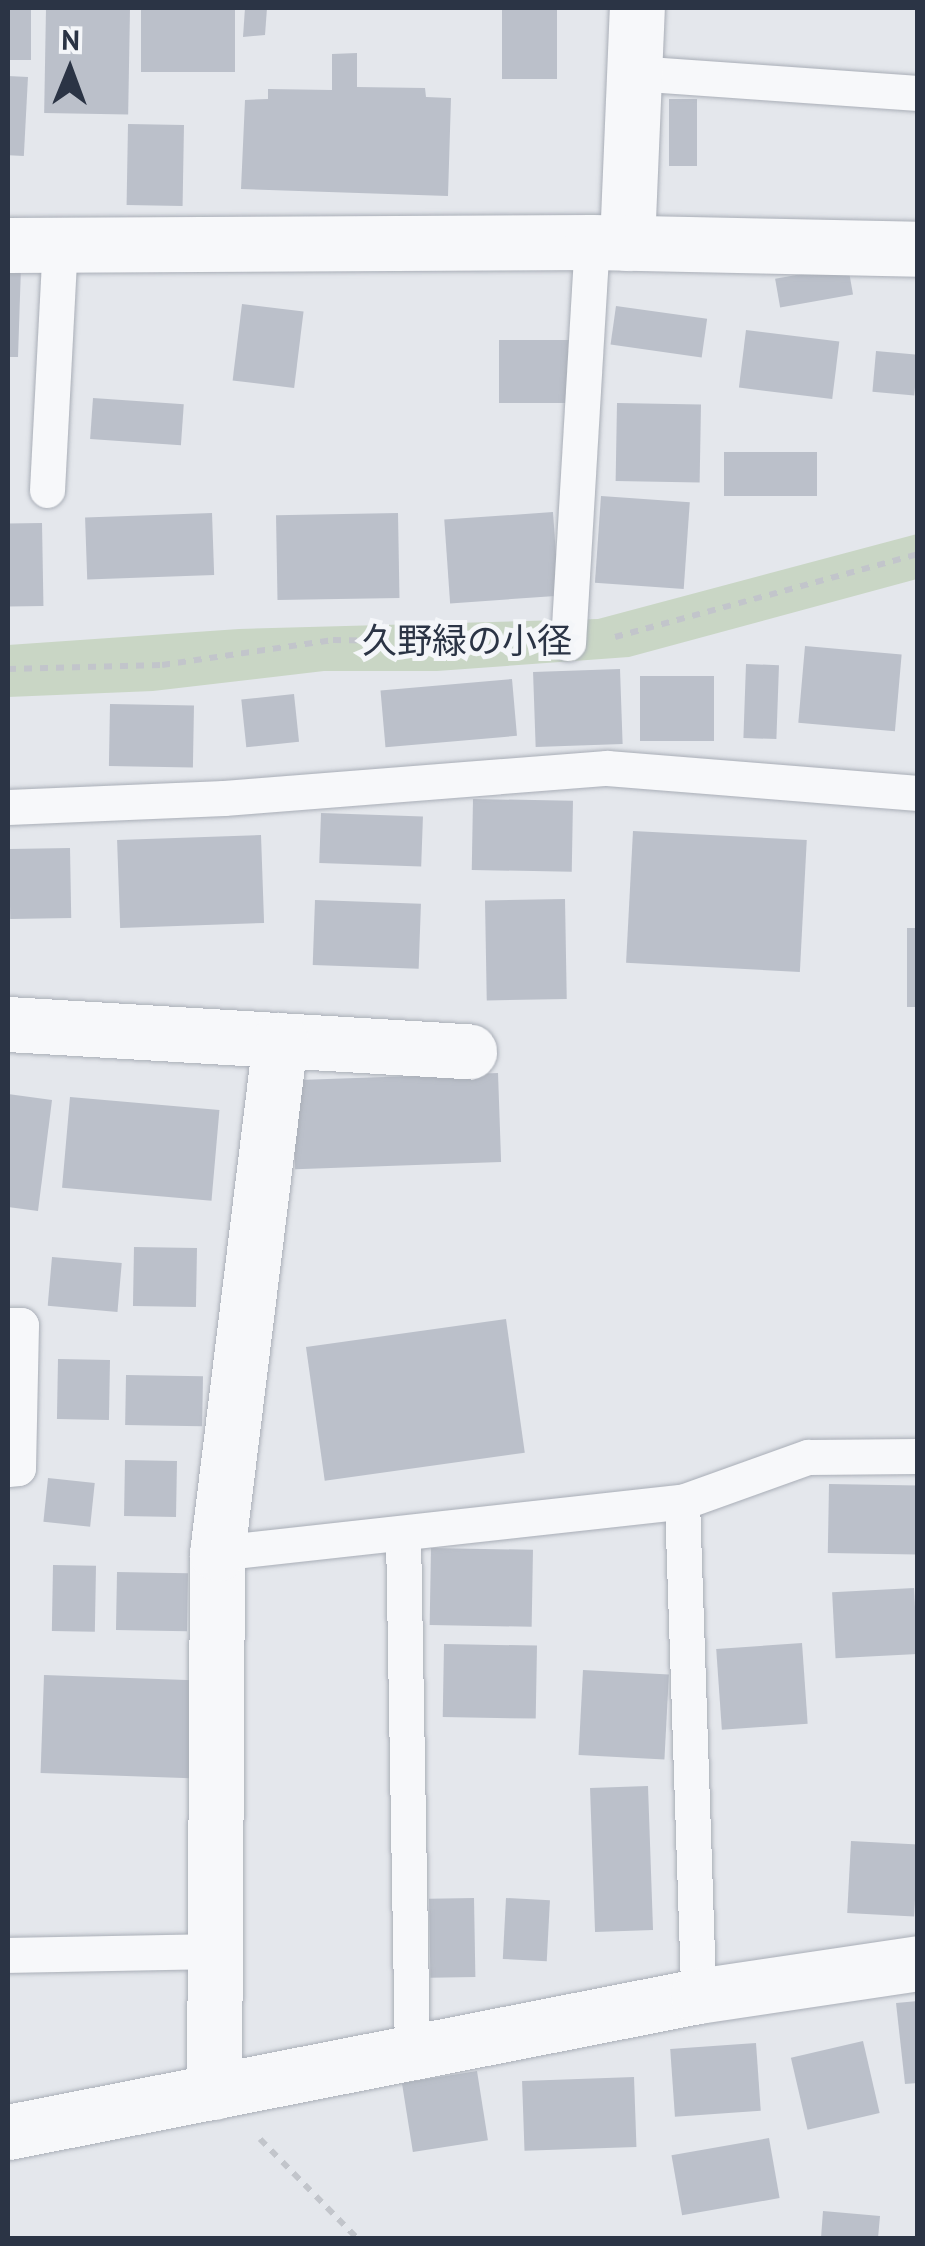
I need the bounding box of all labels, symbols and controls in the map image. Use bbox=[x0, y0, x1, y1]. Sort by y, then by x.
north arrow bbox=[20, 20, 120, 120]
text: N bbox=[61, 21, 80, 58]
street label: 久野緑の小径 bbox=[362, 619, 572, 661]

